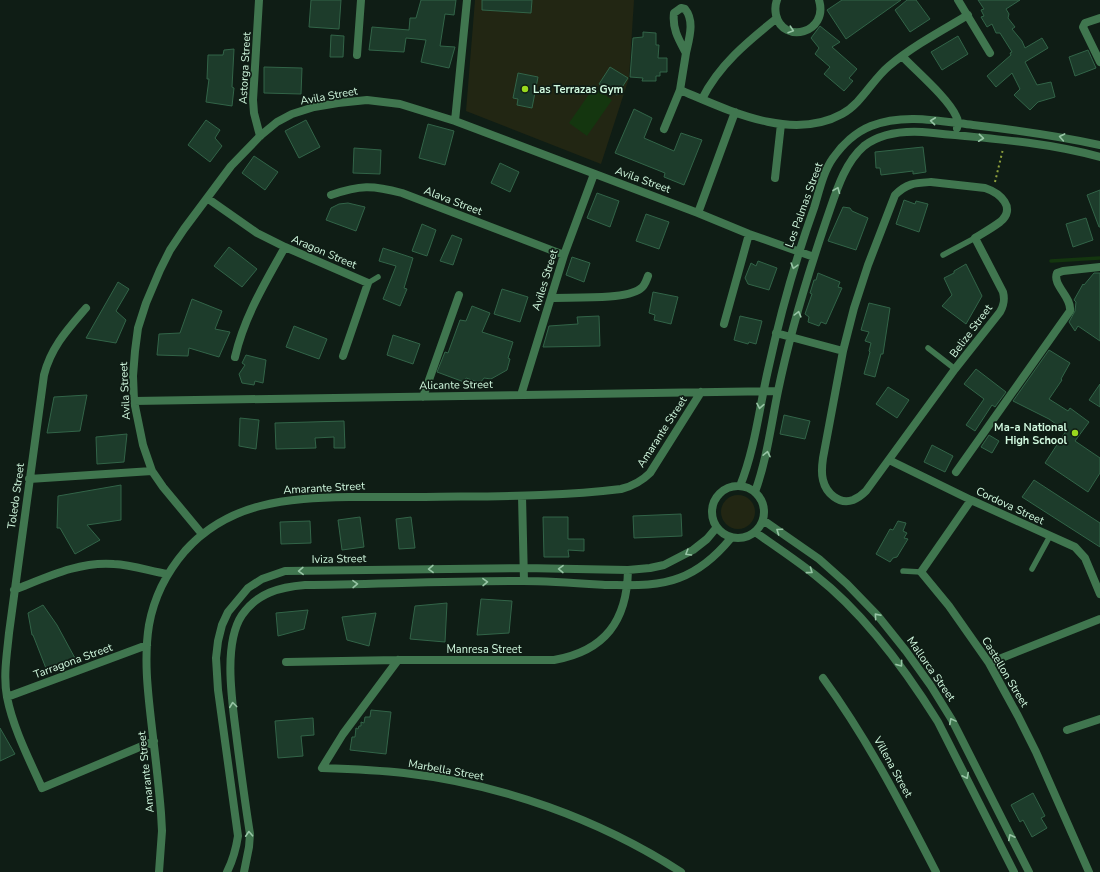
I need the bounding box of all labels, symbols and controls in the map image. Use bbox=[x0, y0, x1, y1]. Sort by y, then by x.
one-way arrow bbox=[787, 25, 794, 34]
street label: Astorga Street bbox=[236, 31, 254, 104]
place label: Las Terrazas Gym bbox=[533, 82, 623, 97]
street label: Avila Street bbox=[299, 84, 359, 108]
marker: Las Terrazas Gym bbox=[520, 84, 530, 94]
one-way arrow bbox=[930, 116, 936, 125]
one-way arrow bbox=[977, 133, 984, 142]
one-way arrow bbox=[1059, 133, 1065, 142]
street label: Los Palmas Street bbox=[782, 160, 826, 250]
street label: Avila Street bbox=[613, 163, 673, 197]
street label: Alava Street bbox=[422, 183, 484, 219]
one-way arrow bbox=[833, 186, 841, 193]
street label: Aragon Street bbox=[289, 232, 359, 273]
street label: Aviles Street bbox=[529, 247, 561, 312]
one-way arrow bbox=[790, 262, 799, 269]
street label: Belize Street bbox=[946, 301, 996, 361]
one-way arrow bbox=[793, 310, 801, 317]
street label: Avila Street bbox=[116, 362, 134, 420]
street label: Alicante Street bbox=[419, 377, 493, 393]
street label: Amarante Street bbox=[633, 394, 691, 470]
one-way arrow bbox=[757, 403, 765, 409]
place label: Ma-a National High School bbox=[994, 420, 1067, 448]
marker: Ma-a National High School bbox=[1070, 428, 1080, 438]
one-way arrow bbox=[762, 451, 770, 457]
street label: Toledo Street bbox=[4, 462, 28, 530]
street label: Amarante Street bbox=[283, 478, 365, 498]
street label: Cordova Street bbox=[973, 484, 1047, 528]
one-way arrow bbox=[776, 528, 783, 536]
one-way arrow bbox=[685, 549, 692, 556]
street label: Iviza Street bbox=[311, 551, 367, 567]
one-way arrow bbox=[558, 564, 564, 573]
one-way arrow bbox=[428, 565, 434, 573]
one-way arrow bbox=[298, 566, 304, 575]
one-way arrow bbox=[805, 566, 812, 573]
one-way arrow bbox=[482, 578, 488, 586]
one-way arrow bbox=[352, 580, 358, 588]
one-way arrow bbox=[875, 613, 882, 620]
street label: Mallorca Street bbox=[903, 634, 959, 704]
street label: Castellon Street bbox=[978, 634, 1032, 710]
street label: Tarragona Street bbox=[32, 640, 115, 682]
street label: Manresa Street bbox=[446, 642, 522, 657]
one-way arrow bbox=[895, 660, 902, 667]
one-way arrow bbox=[229, 702, 238, 708]
one-way arrow bbox=[950, 718, 957, 725]
street label: Amarante Street bbox=[134, 730, 158, 813]
street label: Villena Street bbox=[870, 733, 916, 800]
street label: Marbella Street bbox=[407, 756, 485, 784]
one-way arrow bbox=[961, 772, 969, 779]
one-way arrow bbox=[245, 831, 254, 837]
one-way arrow bbox=[1009, 834, 1016, 841]

